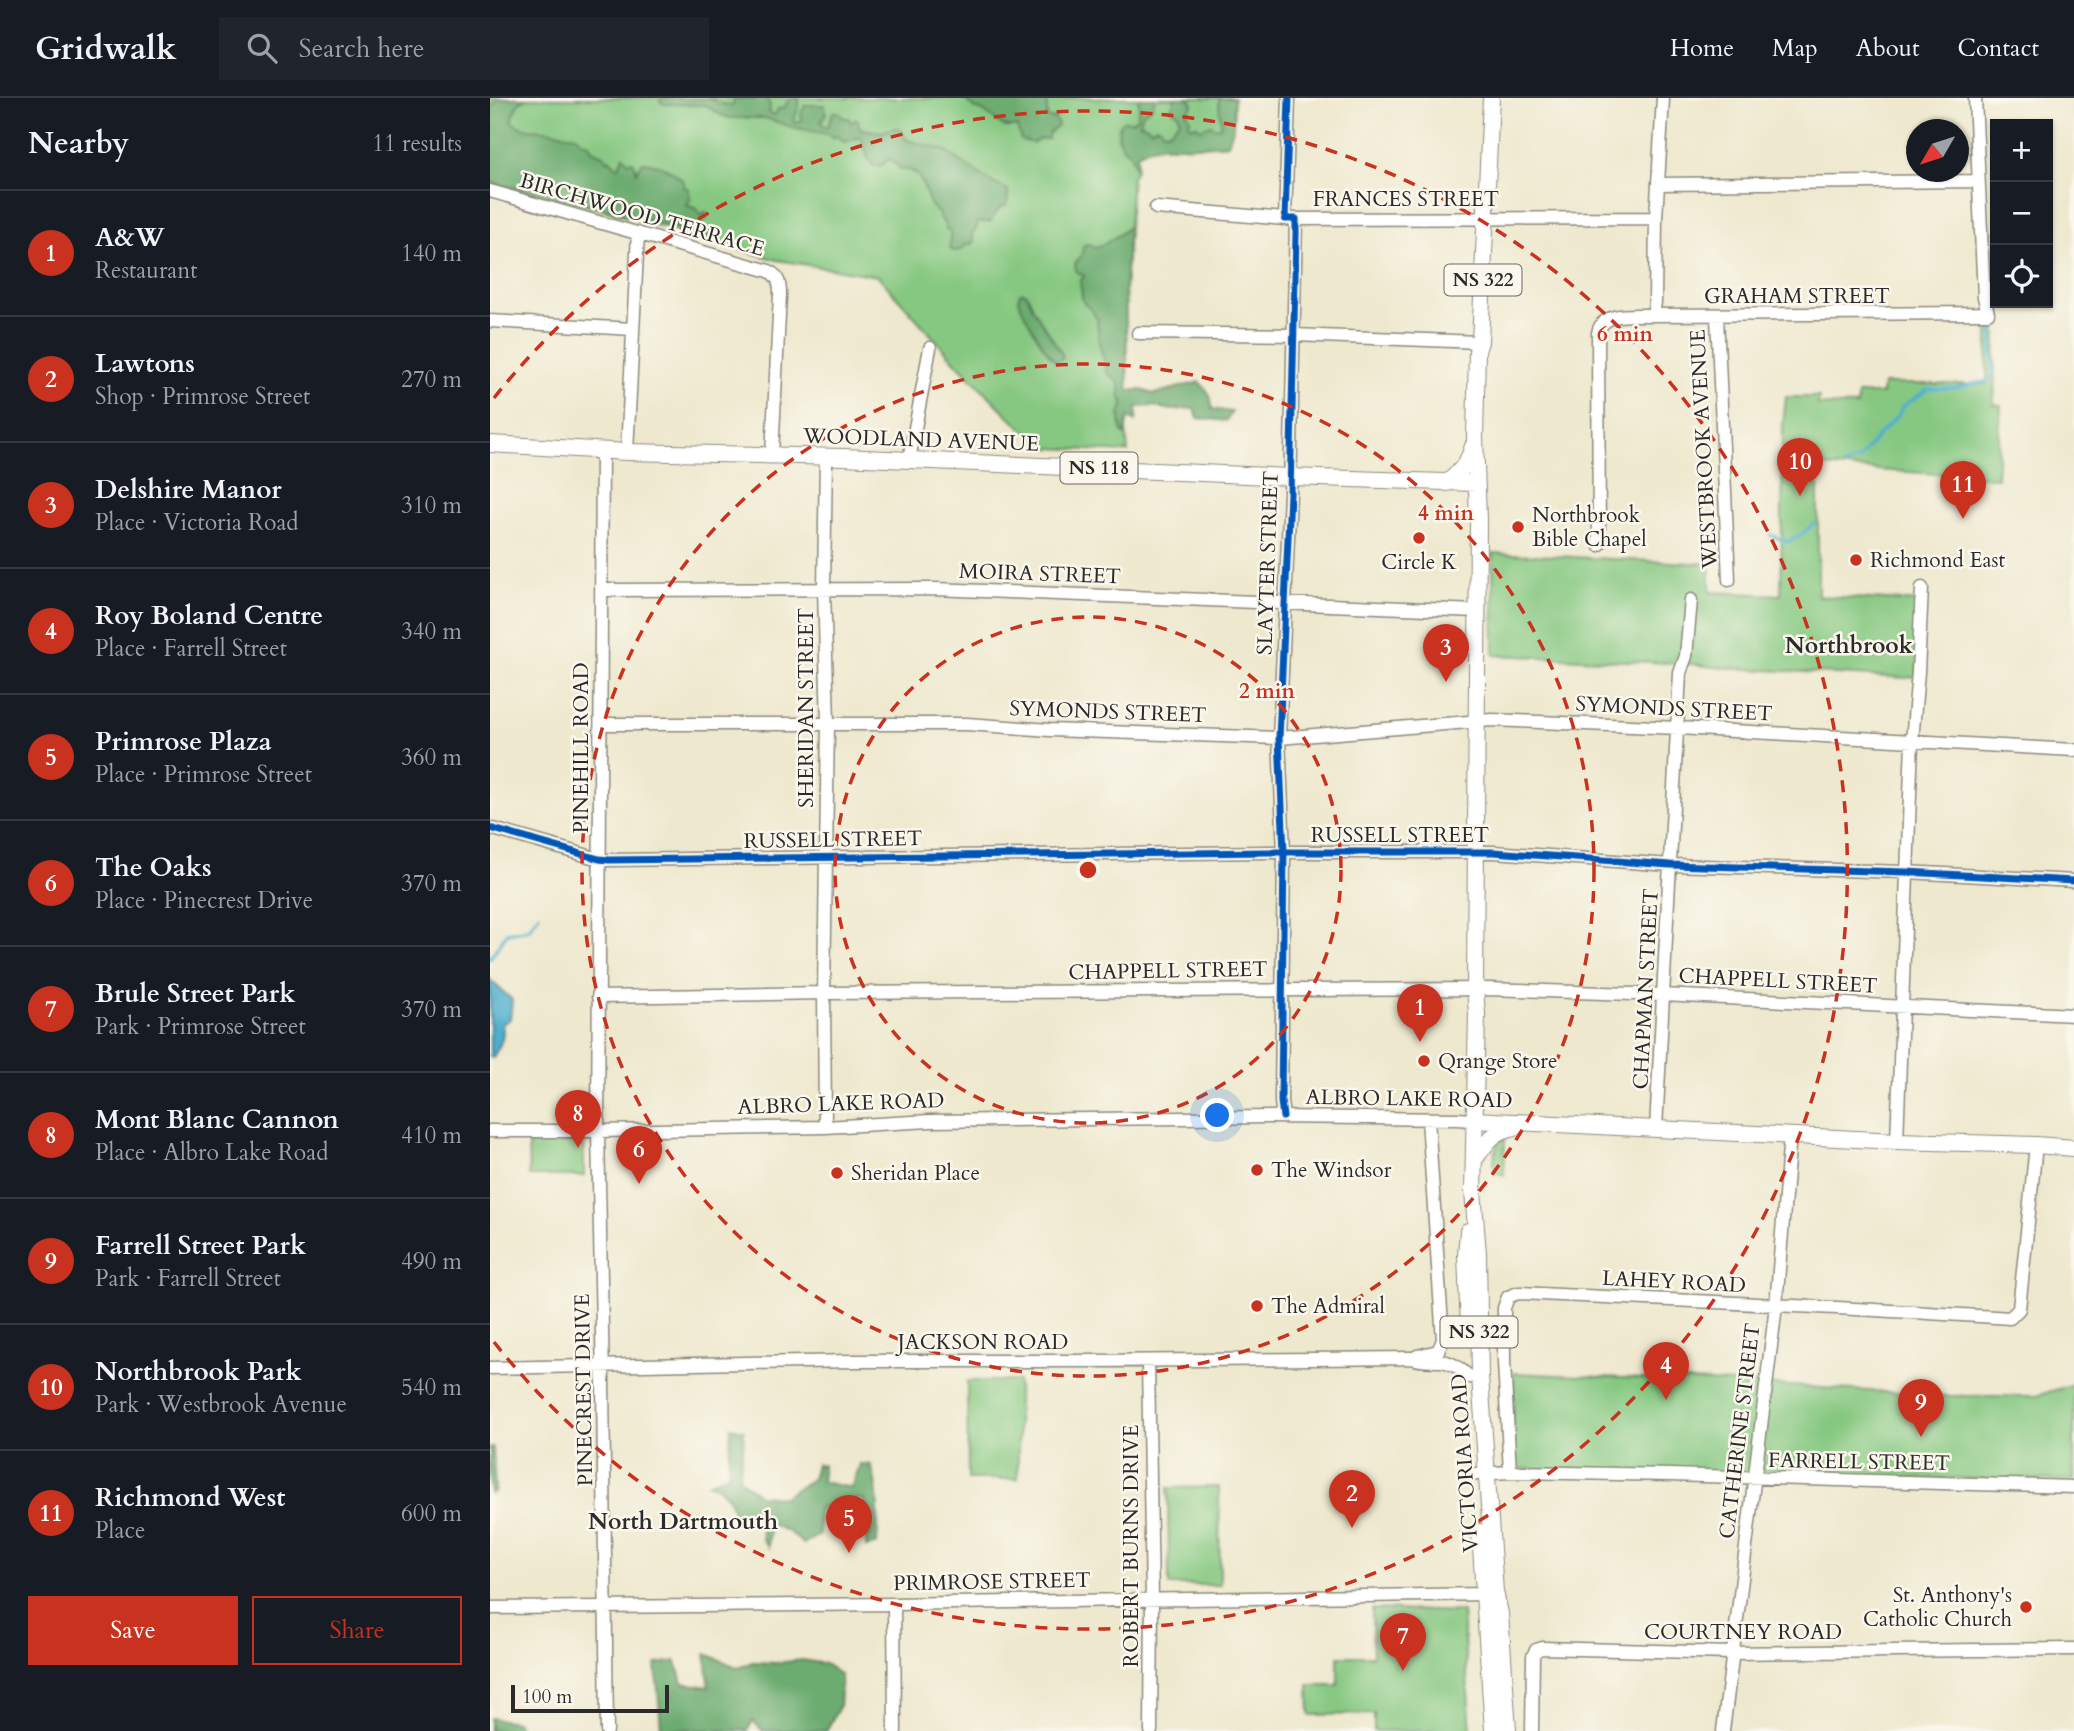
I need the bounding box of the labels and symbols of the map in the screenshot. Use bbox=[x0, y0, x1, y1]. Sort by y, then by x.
north arrow bbox=[1906, 119, 1969, 182]
street label: BIRCHWOOD TERRACE bbox=[516, 166, 768, 264]
street label: FRANCES STREET bbox=[1313, 185, 1499, 214]
road number: NS 322 bbox=[1444, 264, 1522, 296]
street label: GRAHAM STREET bbox=[1704, 282, 1890, 311]
text: 6 min bbox=[1597, 320, 1653, 349]
street label: WESTBROOK AVENUE bbox=[1683, 328, 1725, 571]
street label: WOODLAND AVENUE bbox=[801, 421, 1040, 459]
pin: 10 bbox=[1777, 438, 1823, 496]
road number: NS 118 bbox=[1060, 452, 1138, 484]
pin: 11 bbox=[1940, 461, 1986, 519]
street label: SLAYTER STREET bbox=[1250, 470, 1286, 656]
text: 4 min bbox=[1418, 499, 1474, 528]
place label: Northbrook Bible Chapel bbox=[1532, 501, 1647, 554]
marker: Northbrook Bible Chapel bbox=[1510, 519, 1526, 535]
marker: Circle K bbox=[1411, 530, 1427, 546]
place label: Richmond East bbox=[1870, 546, 2005, 575]
place label: Circle K bbox=[1381, 548, 1457, 577]
marker: Richmond East bbox=[1848, 552, 1864, 568]
street label: MOIRA STREET bbox=[959, 557, 1121, 591]
street label: SHERIDAN STREET bbox=[792, 608, 821, 808]
pin: 3 bbox=[1423, 624, 1469, 682]
district label: Northbrook bbox=[1785, 630, 1914, 661]
street label: PINEHILL ROAD bbox=[567, 663, 596, 833]
text: 2 min bbox=[1239, 677, 1295, 706]
street label: SYMONDS STREET bbox=[1575, 689, 1773, 729]
street label: SYMONDS STREET bbox=[1009, 694, 1207, 730]
street label: RUSSELL STREET bbox=[1311, 821, 1489, 850]
street label: RUSSELL STREET bbox=[743, 824, 923, 856]
centre of rings bbox=[1076, 858, 1100, 882]
street label: CHAPMAN STREET bbox=[1626, 888, 1666, 1090]
street label: CHAPPELL STREET bbox=[1068, 955, 1268, 987]
street label: CHAPPELL STREET bbox=[1678, 961, 1878, 1001]
pin: 1 bbox=[1397, 984, 1443, 1042]
place label: Qrange Store bbox=[1438, 1047, 1557, 1076]
marker: Qrange Store bbox=[1416, 1053, 1432, 1069]
street label: ALBRO LAKE ROAD bbox=[1305, 1083, 1513, 1115]
street label: ALBRO LAKE ROAD bbox=[737, 1086, 945, 1122]
pin: 8 bbox=[555, 1090, 601, 1148]
your location bbox=[1200, 1098, 1234, 1132]
pin: 6 bbox=[616, 1126, 662, 1184]
place label: The Windsor bbox=[1271, 1156, 1392, 1185]
place label: Sheridan Place bbox=[851, 1159, 980, 1188]
marker: The Windsor bbox=[1249, 1162, 1265, 1178]
marker: Sheridan Place bbox=[829, 1165, 845, 1181]
street label: LAHEY ROAD bbox=[1601, 1264, 1747, 1300]
place label: The Admiral bbox=[1271, 1292, 1385, 1321]
street label: PINECREST DRIVE bbox=[568, 1293, 600, 1487]
marker: The Admiral bbox=[1249, 1298, 1265, 1314]
road number: NS 322 bbox=[1440, 1316, 1518, 1348]
street label: CATHERINE STREET bbox=[1712, 1322, 1768, 1540]
street label: JACKSON ROAD bbox=[895, 1328, 1068, 1357]
pin: 4 bbox=[1643, 1342, 1689, 1400]
street label: VICTORIA ROAD bbox=[1444, 1373, 1486, 1553]
pin: 9 bbox=[1898, 1379, 1944, 1437]
street label: ROBERT BURNS DRIVE bbox=[1117, 1425, 1146, 1667]
street label: FARRELL STREET bbox=[1768, 1446, 1950, 1478]
pin: 2 bbox=[1329, 1470, 1375, 1528]
pin: 5 bbox=[826, 1495, 872, 1553]
district label: North Dartmouth bbox=[588, 1506, 778, 1537]
street label: PRIMROSE STREET bbox=[893, 1566, 1091, 1598]
place label: St. Anthony's Catholic Church bbox=[1863, 1581, 2012, 1634]
marker: St. Anthony's Catholic Church bbox=[2018, 1599, 2034, 1615]
pin: 7 bbox=[1380, 1613, 1426, 1671]
street label: COURTNEY ROAD bbox=[1644, 1618, 1842, 1647]
scale bar bbox=[511, 1682, 668, 1714]

